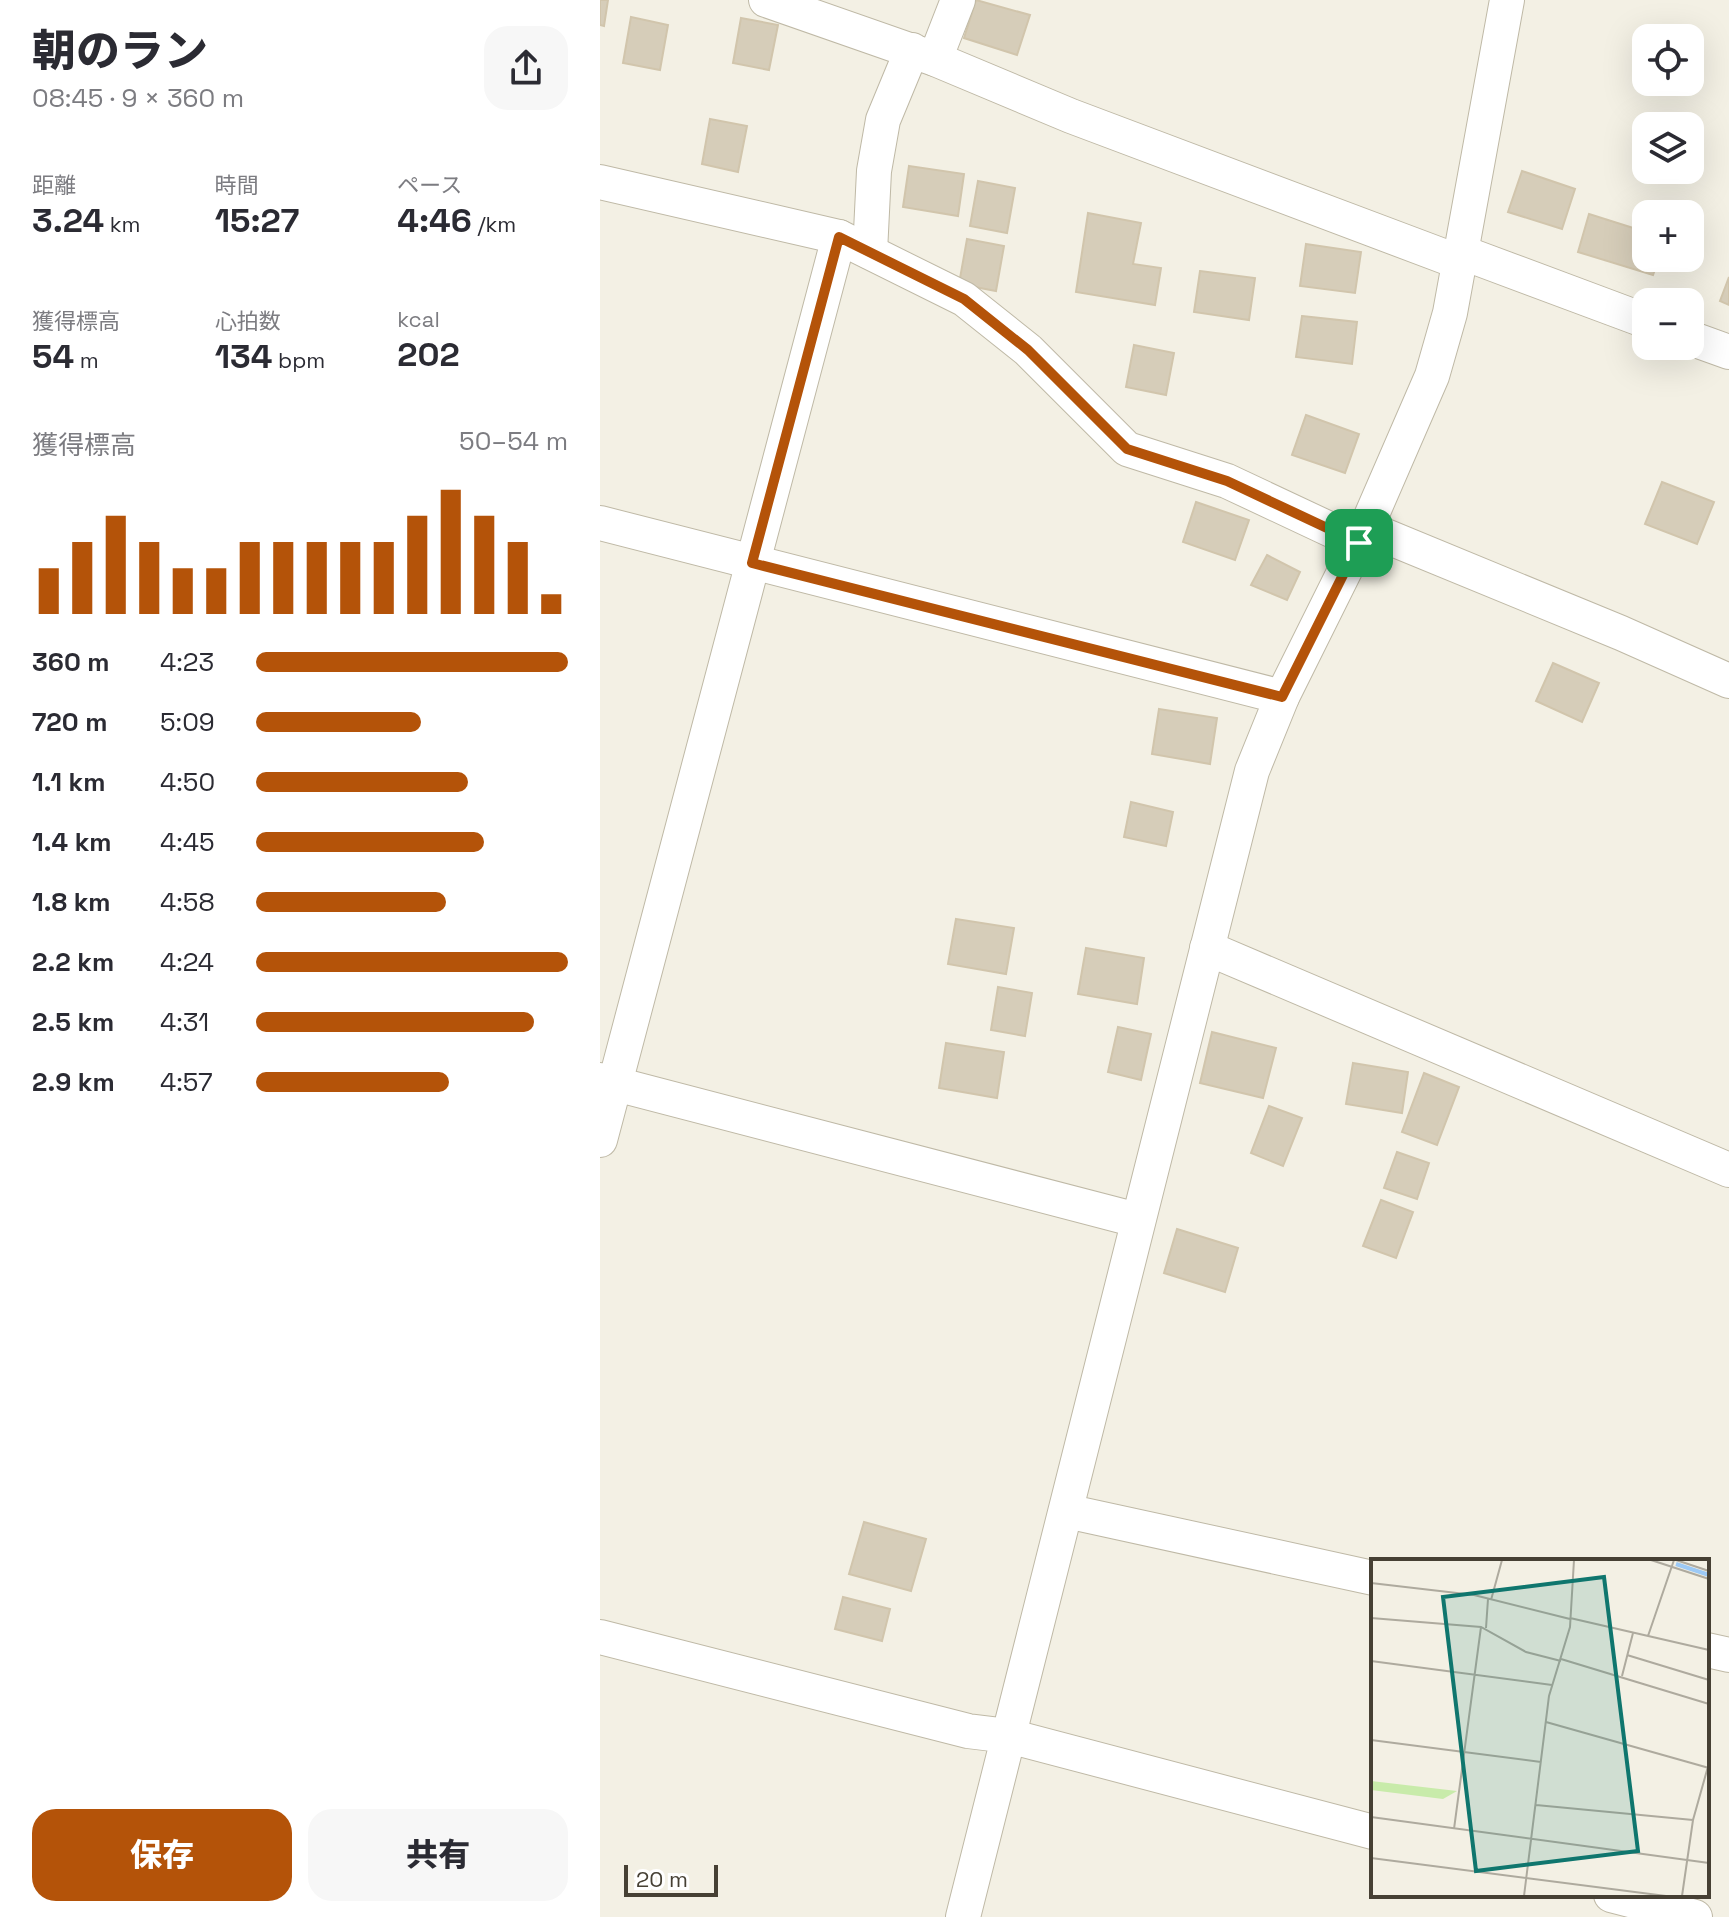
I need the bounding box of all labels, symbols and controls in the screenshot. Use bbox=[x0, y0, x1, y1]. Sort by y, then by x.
text: 朝のラン bbox=[32, 23, 208, 79]
map controls bbox=[1632, 24, 1704, 360]
button: locate bbox=[1632, 24, 1704, 96]
button: share bbox=[484, 26, 568, 110]
text: 08:45 · 9 × 360 m bbox=[32, 81, 244, 115]
button: layers bbox=[1632, 112, 1704, 184]
text: 距離 bbox=[32, 171, 76, 199]
text: 時間 bbox=[215, 171, 259, 199]
text: ペース bbox=[397, 171, 462, 199]
text: 3.24 bbox=[32, 199, 104, 242]
text: 15:27 bbox=[215, 199, 299, 242]
text: 4:46 bbox=[397, 199, 472, 242]
button: + bbox=[1632, 200, 1704, 272]
text: km bbox=[104, 210, 141, 238]
text: /km bbox=[472, 210, 516, 238]
button: − bbox=[1632, 288, 1704, 360]
text: kcal bbox=[397, 305, 440, 333]
text: 獲得標高 bbox=[32, 307, 120, 335]
text: 心拍数 bbox=[215, 307, 281, 335]
text: 202 bbox=[397, 333, 460, 376]
text: 54 bbox=[32, 335, 74, 378]
text: 134 bbox=[215, 335, 272, 378]
text: m bbox=[74, 346, 99, 374]
text: bpm bbox=[272, 346, 325, 374]
text: 50–54 m bbox=[459, 424, 568, 458]
text: 獲得標高 bbox=[32, 428, 136, 462]
pin bbox=[1325, 509, 1393, 577]
icon: arrive bbox=[1337, 521, 1381, 565]
text: 360 m bbox=[32, 645, 110, 679]
text: 4:23 bbox=[160, 645, 214, 679]
text: 720 m bbox=[32, 705, 107, 739]
text: 5:09 bbox=[160, 705, 215, 739]
text: 1.1 km bbox=[32, 765, 105, 799]
text: 4:50 bbox=[160, 765, 215, 799]
text: 1.4 km bbox=[32, 825, 112, 859]
text: 4:45 bbox=[160, 825, 215, 859]
text: 1.8 km bbox=[32, 885, 111, 919]
text: 4:58 bbox=[160, 885, 215, 919]
text: 2.2 km bbox=[32, 945, 114, 979]
text: 4:24 bbox=[160, 945, 214, 979]
text: 2.5 km bbox=[32, 1005, 114, 1039]
text: 4:31 bbox=[160, 1005, 209, 1039]
text: 2.9 km bbox=[32, 1065, 115, 1099]
text: 4:57 bbox=[160, 1065, 213, 1099]
inset map bbox=[1371, 1559, 1709, 1897]
button: 保存 bbox=[32, 1809, 292, 1901]
button: 共有 bbox=[308, 1809, 568, 1901]
scale bar bbox=[624, 1861, 718, 1897]
text: 20 m bbox=[636, 1865, 688, 1893]

